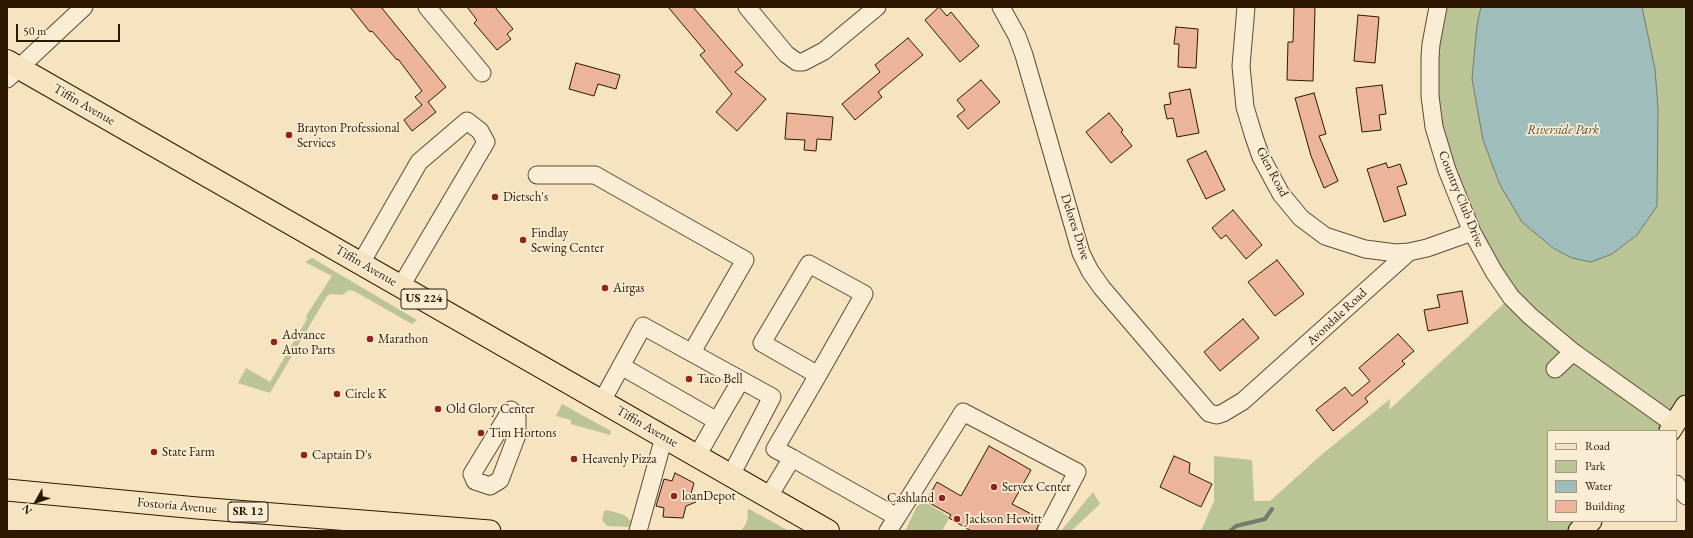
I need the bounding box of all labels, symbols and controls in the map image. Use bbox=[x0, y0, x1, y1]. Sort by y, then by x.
scale bar bbox=[18, 16, 122, 42]
text: 50 m bbox=[23, 23, 46, 39]
street label: Tiffin Avenue bbox=[50, 81, 118, 129]
place label: Brayton Professional Services bbox=[297, 120, 400, 151]
park label: Riverside Park bbox=[1527, 122, 1599, 138]
marker: Brayton Professional Services bbox=[284, 130, 294, 140]
street label: Glen Road bbox=[1252, 144, 1292, 200]
street label: Country Club Drive bbox=[1435, 149, 1487, 249]
place label: Dietsch's bbox=[503, 189, 548, 205]
marker: Dietsch's bbox=[490, 192, 500, 202]
street label: Delores Drive bbox=[1057, 192, 1093, 262]
place label: Findlay Sewing Center bbox=[531, 225, 604, 256]
marker: Findlay Sewing Center bbox=[518, 235, 528, 245]
street label: Tiffin Avenue bbox=[332, 242, 400, 290]
place label: Airgas bbox=[613, 280, 645, 296]
marker: Airgas bbox=[600, 283, 610, 293]
street label: Avondale Road bbox=[1304, 285, 1370, 349]
road number: US 224 bbox=[401, 289, 447, 309]
place label: Advance Auto Parts bbox=[282, 327, 335, 358]
place label: Marathon bbox=[378, 331, 428, 347]
marker: Marathon bbox=[365, 334, 375, 344]
marker: Advance Auto Parts bbox=[269, 337, 279, 347]
place label: Taco Bell bbox=[697, 371, 743, 387]
marker: Taco Bell bbox=[684, 374, 694, 384]
place label: Circle K bbox=[345, 386, 387, 402]
marker: Circle K bbox=[332, 389, 342, 399]
place label: Old Glory Center bbox=[446, 401, 535, 417]
street label: Tiffin Avenue bbox=[613, 403, 681, 451]
marker: Old Glory Center bbox=[433, 404, 443, 414]
place label: Tim Hortons bbox=[489, 425, 556, 441]
marker: Tim Hortons bbox=[476, 428, 486, 438]
legend bbox=[1547, 430, 1677, 522]
text: Road bbox=[1585, 438, 1610, 454]
place label: State Farm bbox=[162, 444, 215, 460]
marker: State Farm bbox=[149, 447, 159, 457]
place label: Captain D's bbox=[312, 447, 372, 463]
marker: Captain D's bbox=[299, 450, 309, 460]
place label: Heavenly Pizza bbox=[582, 451, 657, 467]
marker: Heavenly Pizza bbox=[569, 454, 579, 464]
text: Park bbox=[1585, 458, 1605, 474]
text: Water bbox=[1585, 478, 1612, 494]
place label: Servex Center bbox=[1002, 479, 1071, 495]
north arrow bbox=[16, 482, 56, 522]
marker: Servex Center bbox=[989, 482, 999, 492]
place label: loanDepot bbox=[682, 488, 735, 504]
place label: Cashland bbox=[887, 490, 934, 506]
marker: loanDepot bbox=[669, 491, 679, 501]
marker: Cashland bbox=[937, 493, 947, 503]
street label: Fostoria Avenue bbox=[136, 495, 218, 517]
text: Building bbox=[1585, 498, 1625, 514]
text: N bbox=[19, 502, 35, 518]
road number: SR 12 bbox=[228, 502, 268, 522]
place label: Jackson Hewitt bbox=[965, 511, 1042, 527]
marker: Jackson Hewitt bbox=[952, 514, 962, 524]

